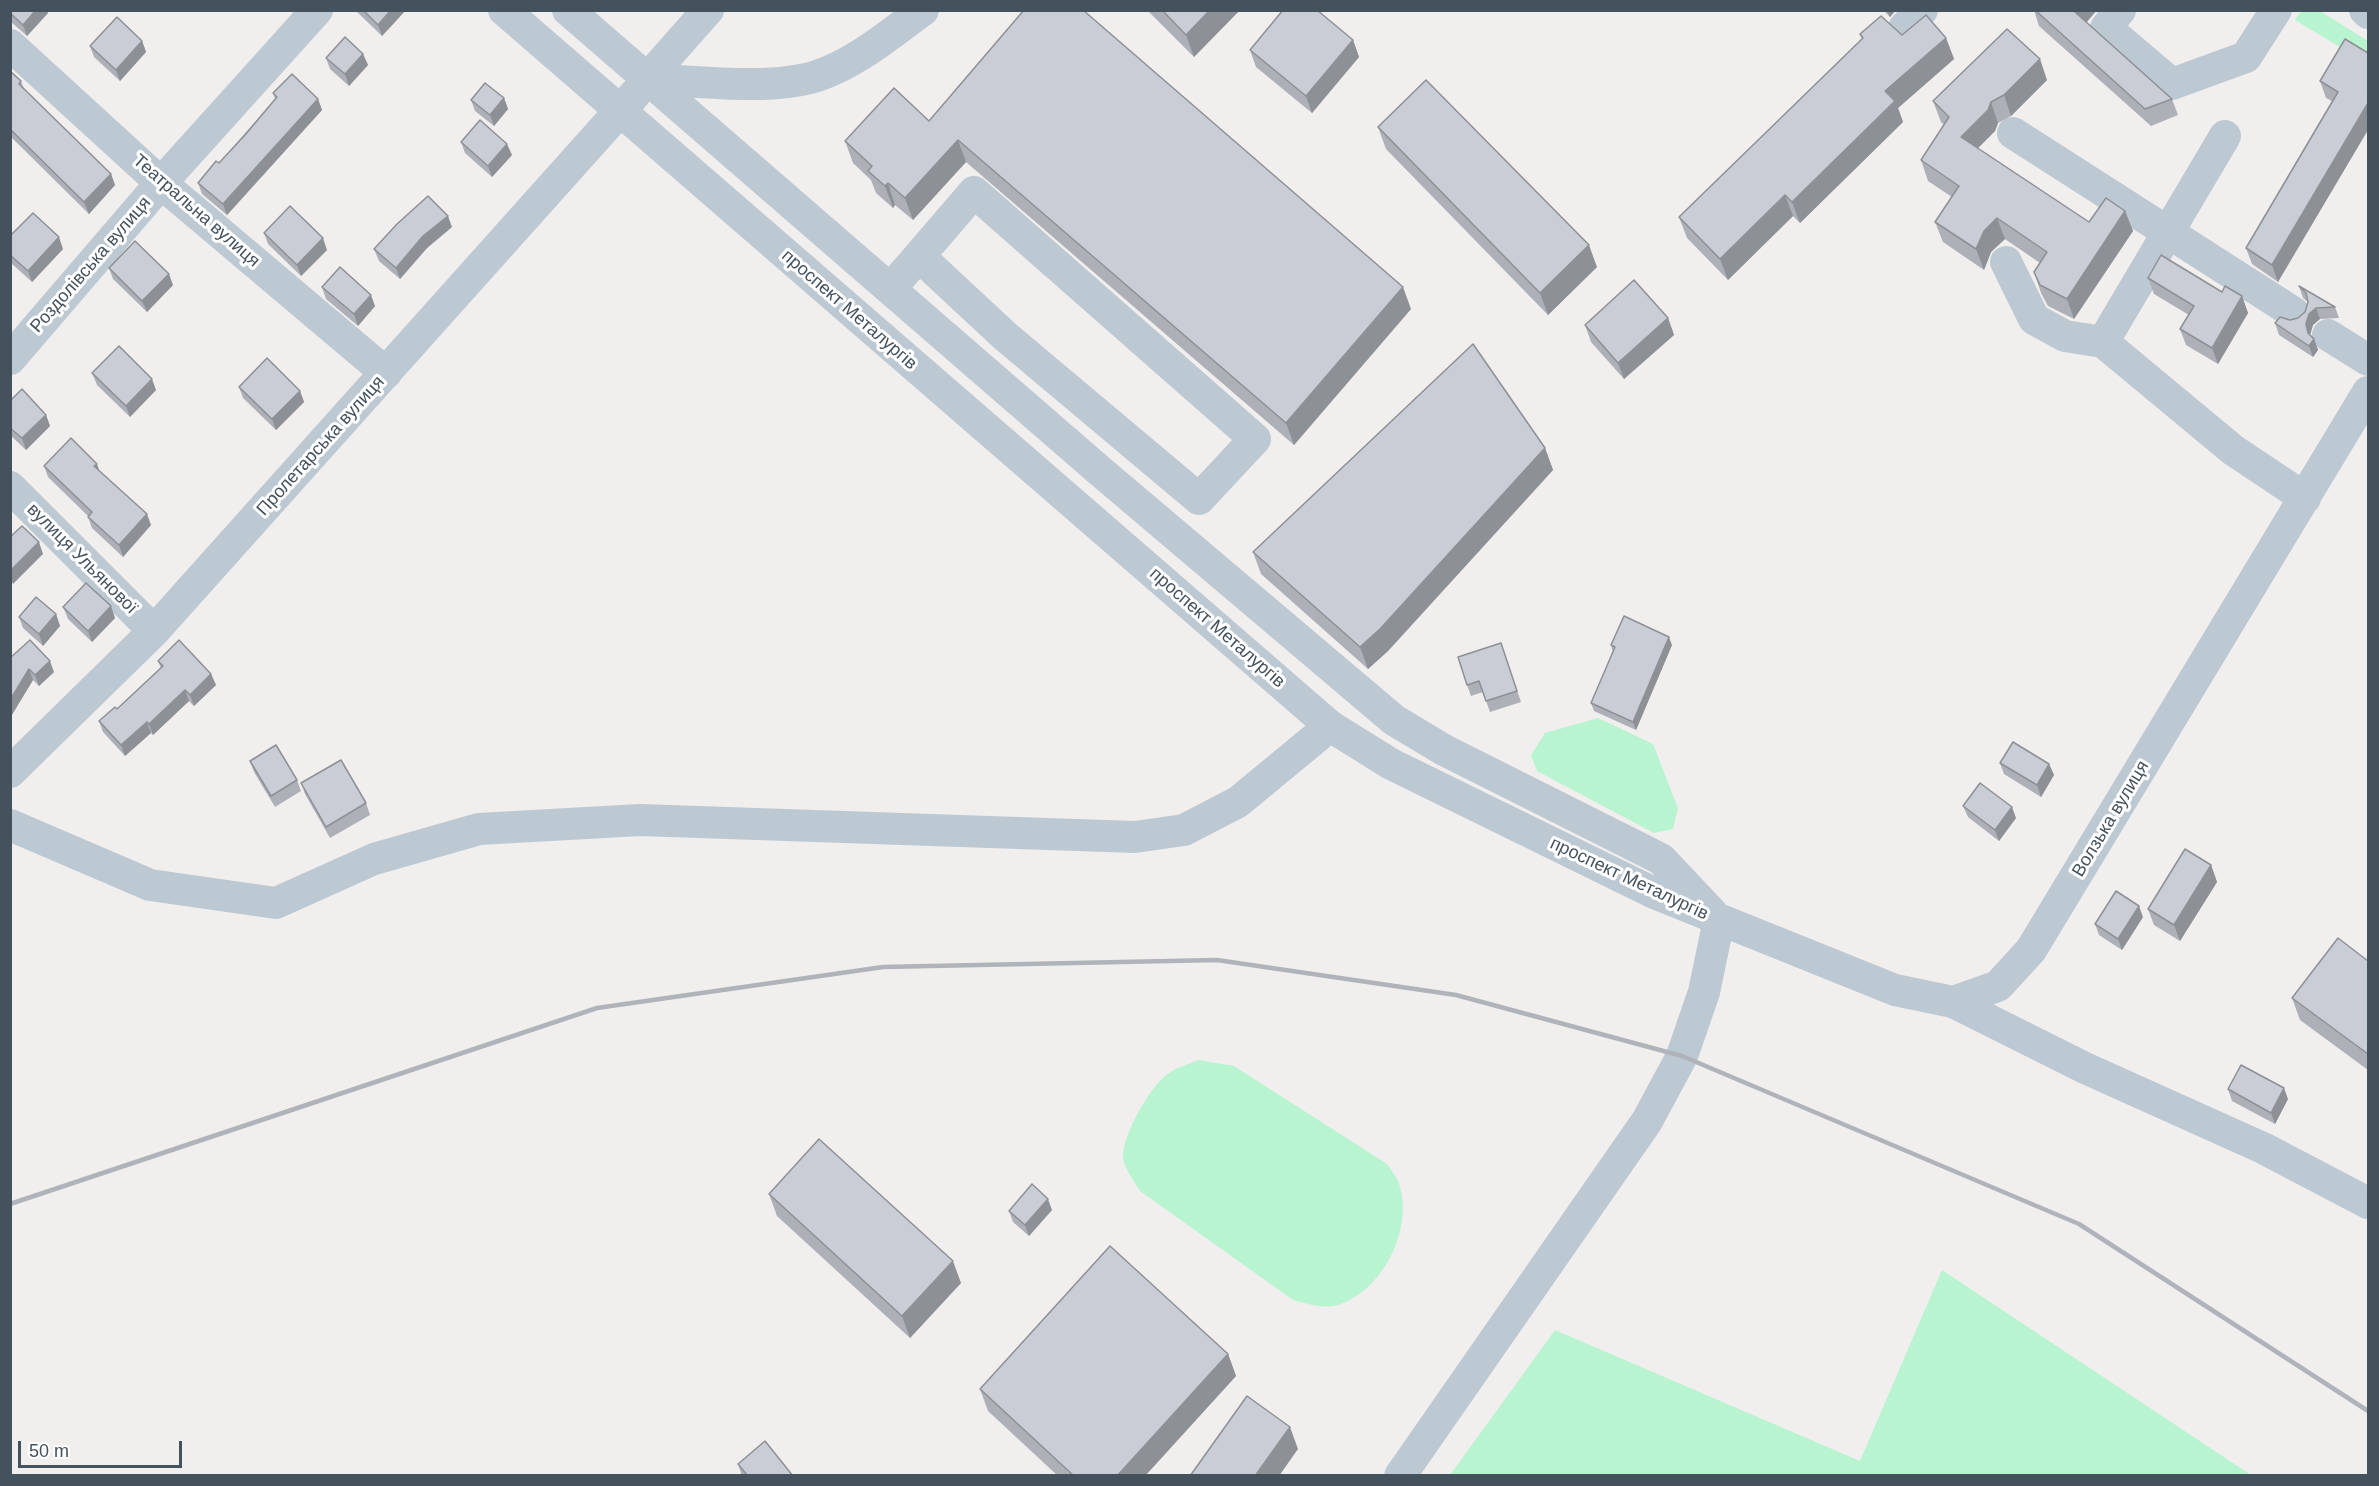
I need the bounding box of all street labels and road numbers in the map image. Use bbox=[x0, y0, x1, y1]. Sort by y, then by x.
street label: Театральна вулиця bbox=[128, 150, 264, 272]
street label: Роздолівська вулиця bbox=[26, 193, 156, 337]
street label: проспект Металургів bbox=[777, 245, 921, 375]
street label: Пролетарська вулиця bbox=[253, 372, 389, 520]
street label: вулиця Ульянової bbox=[22, 499, 142, 619]
street label: проспект Металургів bbox=[1145, 563, 1289, 693]
street label: Волзька вулиця bbox=[2068, 757, 2154, 881]
street label: проспект Металургів bbox=[1547, 833, 1711, 925]

